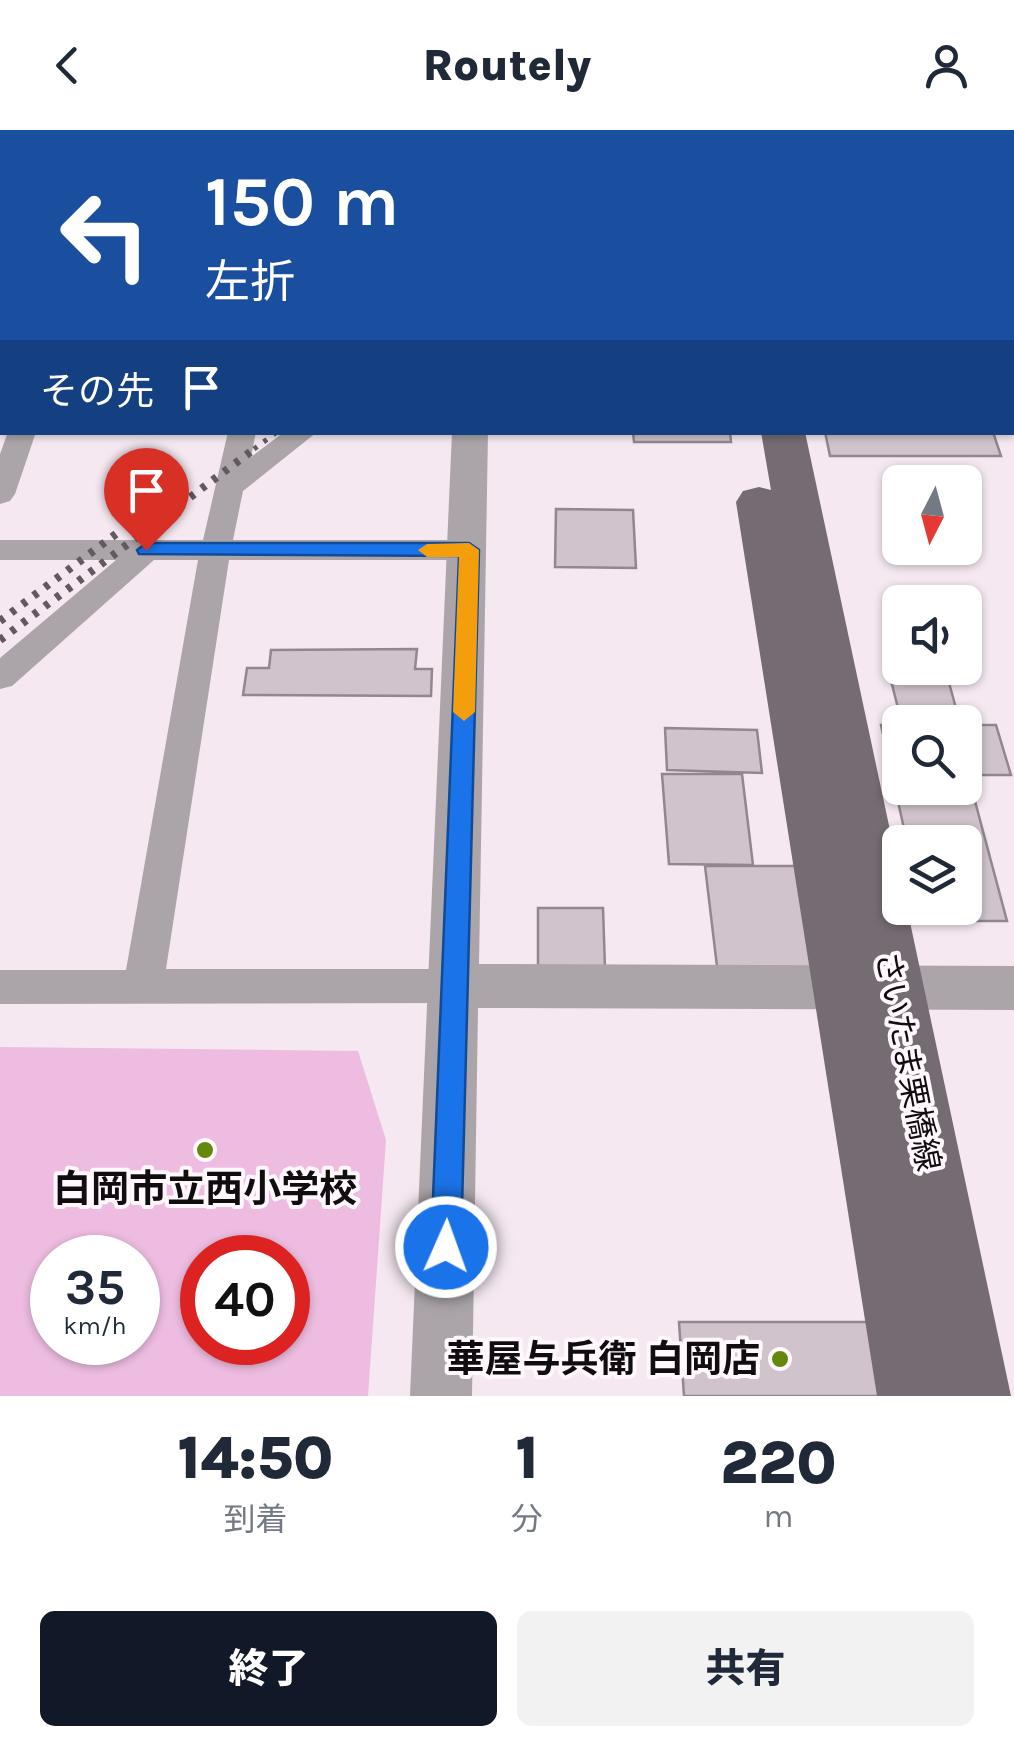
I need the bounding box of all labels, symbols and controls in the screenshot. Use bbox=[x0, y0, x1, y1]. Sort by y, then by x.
icon: back bbox=[40, 38, 95, 93]
icon: person bbox=[919, 38, 974, 93]
text: Routely bbox=[423, 39, 591, 91]
text: 150 m bbox=[205, 161, 399, 243]
icon: left bbox=[40, 170, 170, 300]
text: 左折 bbox=[205, 256, 295, 308]
icon: arrive bbox=[174, 360, 229, 415]
text: その先 bbox=[40, 369, 154, 414]
pin bbox=[104, 448, 189, 551]
icon: arrive bbox=[119, 463, 174, 518]
north arrow bbox=[882, 465, 982, 565]
map controls bbox=[882, 465, 982, 925]
button: sound bbox=[882, 585, 982, 685]
button: search bbox=[882, 705, 982, 805]
button: layers bbox=[882, 825, 982, 925]
street label: さいたま栗橋線 bbox=[868, 948, 947, 1174]
marker: 白岡市立西小学校 bbox=[194, 1139, 216, 1161]
place label: 白岡市立西小学校 bbox=[53, 1167, 357, 1212]
position arrow bbox=[394, 1195, 498, 1299]
speed limit sign: 40 bbox=[180, 1235, 310, 1365]
text: 35 bbox=[65, 1258, 125, 1317]
text: km/h bbox=[63, 1311, 127, 1340]
place label: 華屋与兵衛 白岡店 bbox=[446, 1337, 760, 1382]
marker: 華屋与兵衛 白岡店 bbox=[769, 1348, 791, 1370]
text: 14:50 bbox=[177, 1423, 334, 1493]
text: 1 bbox=[515, 1423, 538, 1493]
text: 220 bbox=[720, 1428, 837, 1498]
text: m bbox=[763, 1498, 793, 1535]
text: 到着 bbox=[223, 1501, 287, 1538]
text: 分 bbox=[511, 1501, 543, 1538]
button: 終了 bbox=[40, 1611, 497, 1726]
button: 共有 bbox=[517, 1611, 974, 1726]

